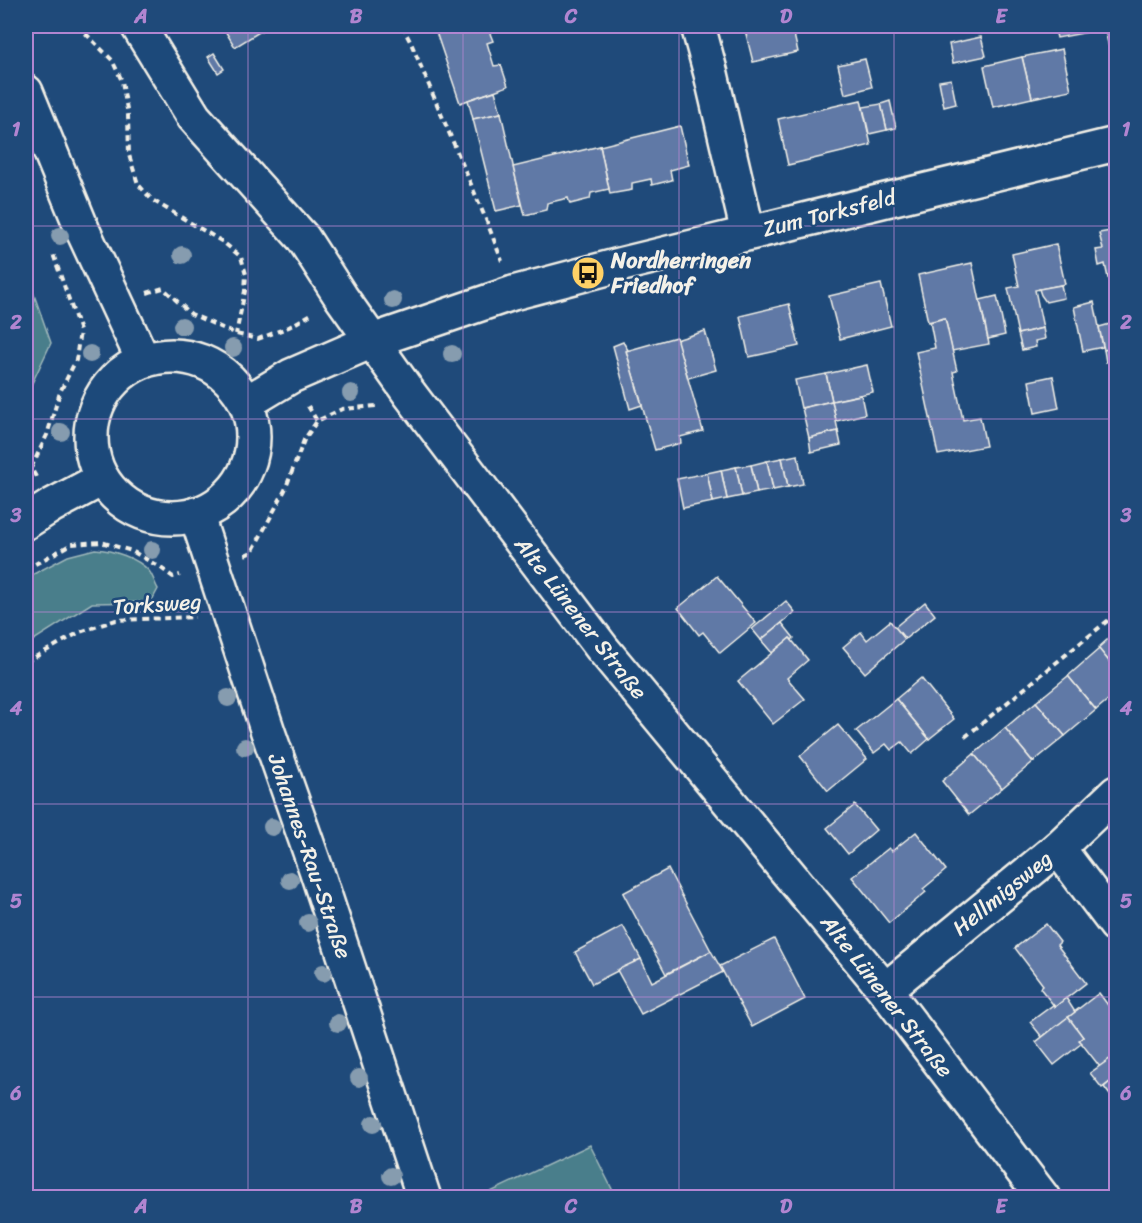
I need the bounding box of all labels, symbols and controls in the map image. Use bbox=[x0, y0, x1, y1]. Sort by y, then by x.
text: A bbox=[133, 0, 148, 34]
text: B bbox=[350, 0, 363, 34]
text: C bbox=[564, 0, 578, 34]
text: D bbox=[780, 0, 793, 34]
text: E bbox=[995, 0, 1008, 34]
text: 1 bbox=[12, 112, 21, 147]
text: 1 bbox=[1122, 112, 1131, 147]
street label: Zum Torksfeld bbox=[758, 177, 901, 248]
place label: Nordherringen Friedhof bbox=[610, 241, 751, 305]
bus stop icon: Nordherringen Friedhof bbox=[570, 255, 606, 291]
text: 2 bbox=[9, 305, 22, 340]
text: 2 bbox=[1119, 305, 1132, 340]
text: 3 bbox=[10, 498, 22, 533]
text: 3 bbox=[1120, 498, 1132, 533]
street label: Alte Lünener Straße bbox=[504, 527, 658, 708]
street label: Torksweg bbox=[111, 581, 203, 627]
text: 4 bbox=[9, 691, 23, 726]
text: 4 bbox=[1119, 691, 1133, 726]
street label: Johannes-Rau-Straße bbox=[256, 747, 363, 964]
street label: Hellmigsweg bbox=[943, 840, 1061, 946]
text: 5 bbox=[10, 884, 22, 919]
text: 5 bbox=[1120, 884, 1132, 919]
street label: Alte Lünener Straße bbox=[810, 905, 964, 1086]
text: 6 bbox=[9, 1076, 22, 1111]
text: 6 bbox=[1119, 1076, 1132, 1111]
text: A bbox=[133, 1189, 148, 1223]
text: B bbox=[350, 1189, 363, 1223]
text: C bbox=[564, 1189, 578, 1223]
text: D bbox=[780, 1189, 793, 1223]
text: E bbox=[995, 1189, 1008, 1223]

